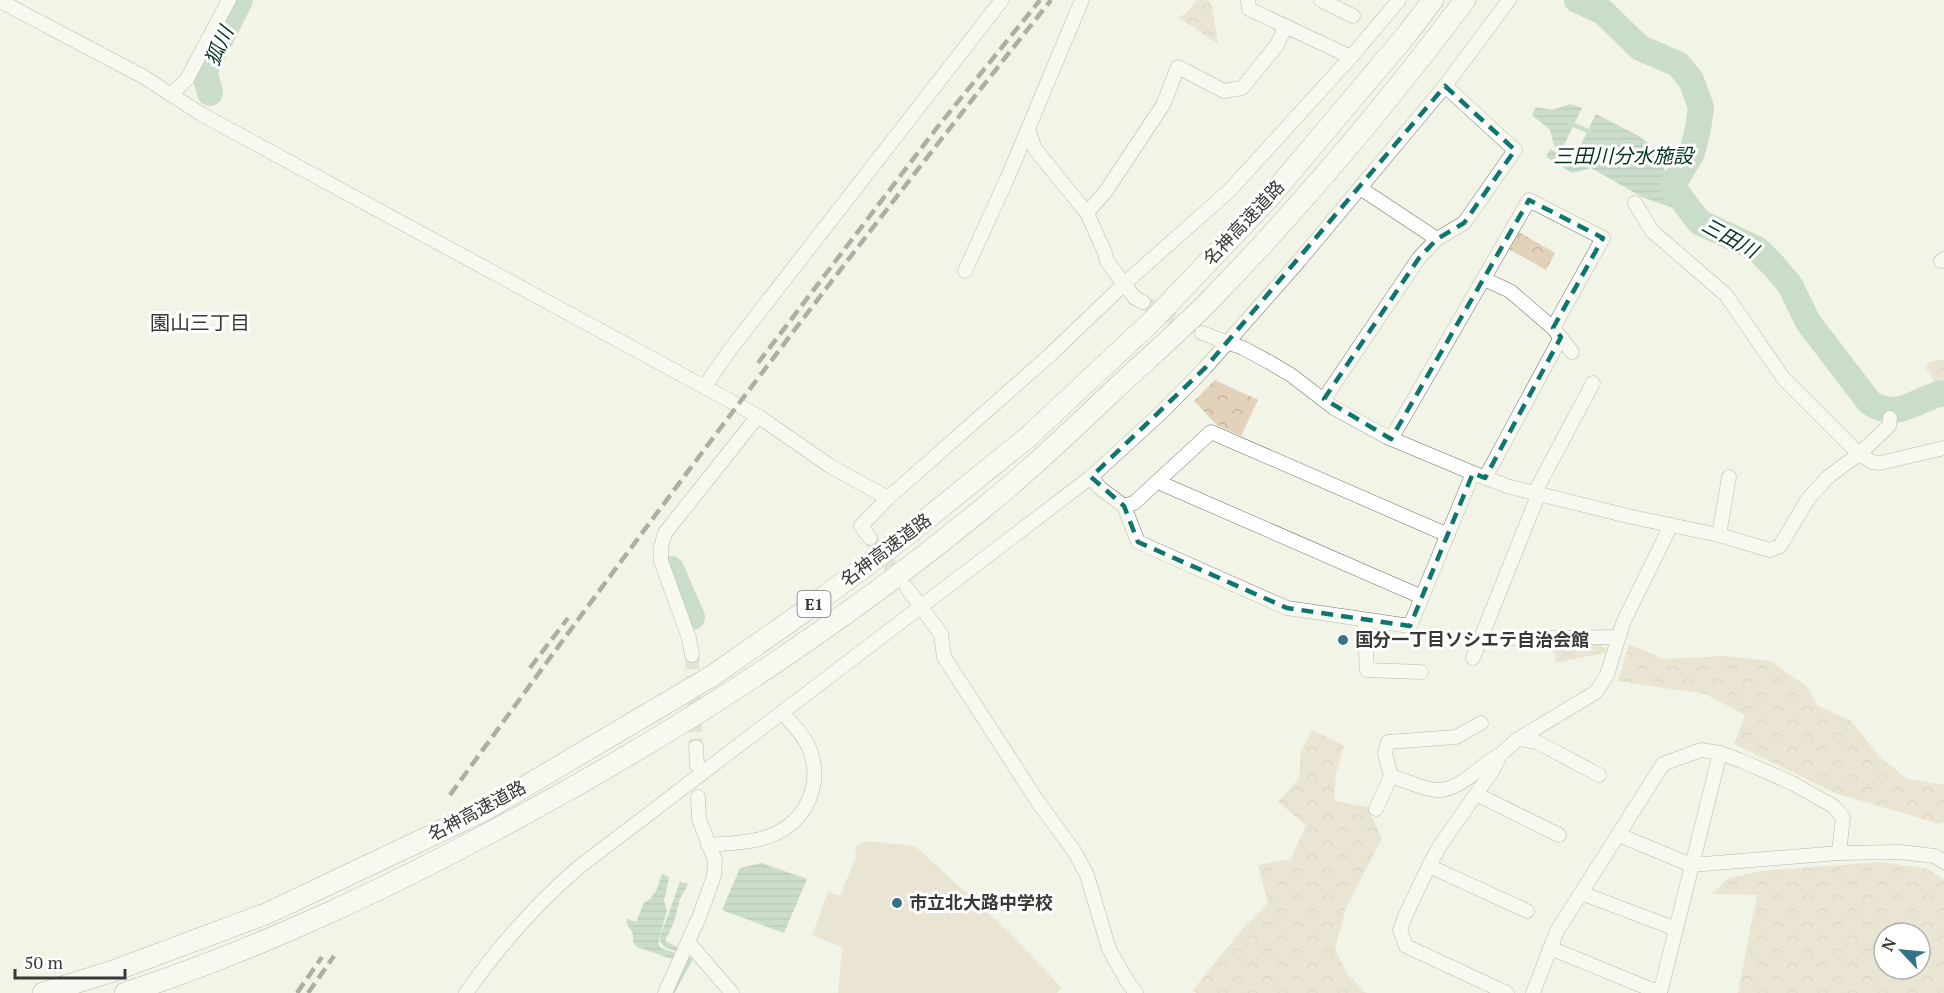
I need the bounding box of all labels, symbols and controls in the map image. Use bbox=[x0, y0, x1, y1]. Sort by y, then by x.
water label: 狐川 bbox=[198, 20, 240, 70]
water label: 三田川分水施設 bbox=[1553, 142, 1696, 169]
street label: 名神高速道路 bbox=[1198, 175, 1289, 270]
water label: 三田川 bbox=[1697, 211, 1765, 265]
district label: 園山三丁目 bbox=[150, 309, 250, 336]
street label: 名神高速道路 bbox=[835, 507, 936, 591]
road number: E1 bbox=[798, 591, 830, 617]
place label: 国分一丁目ソシエテ自治会館 bbox=[1355, 627, 1589, 651]
marker: 国分一丁目ソシエテ自治会館 bbox=[1336, 633, 1350, 647]
street label: 名神高速道路 bbox=[423, 774, 530, 846]
place label: 市立北大路中学校 bbox=[909, 890, 1053, 914]
marker: 市立北大路中学校 bbox=[890, 896, 904, 910]
north arrow bbox=[1872, 921, 1932, 981]
text: N bbox=[1876, 934, 1901, 955]
scale bar bbox=[15, 942, 124, 980]
text: 50 m bbox=[24, 950, 64, 974]

